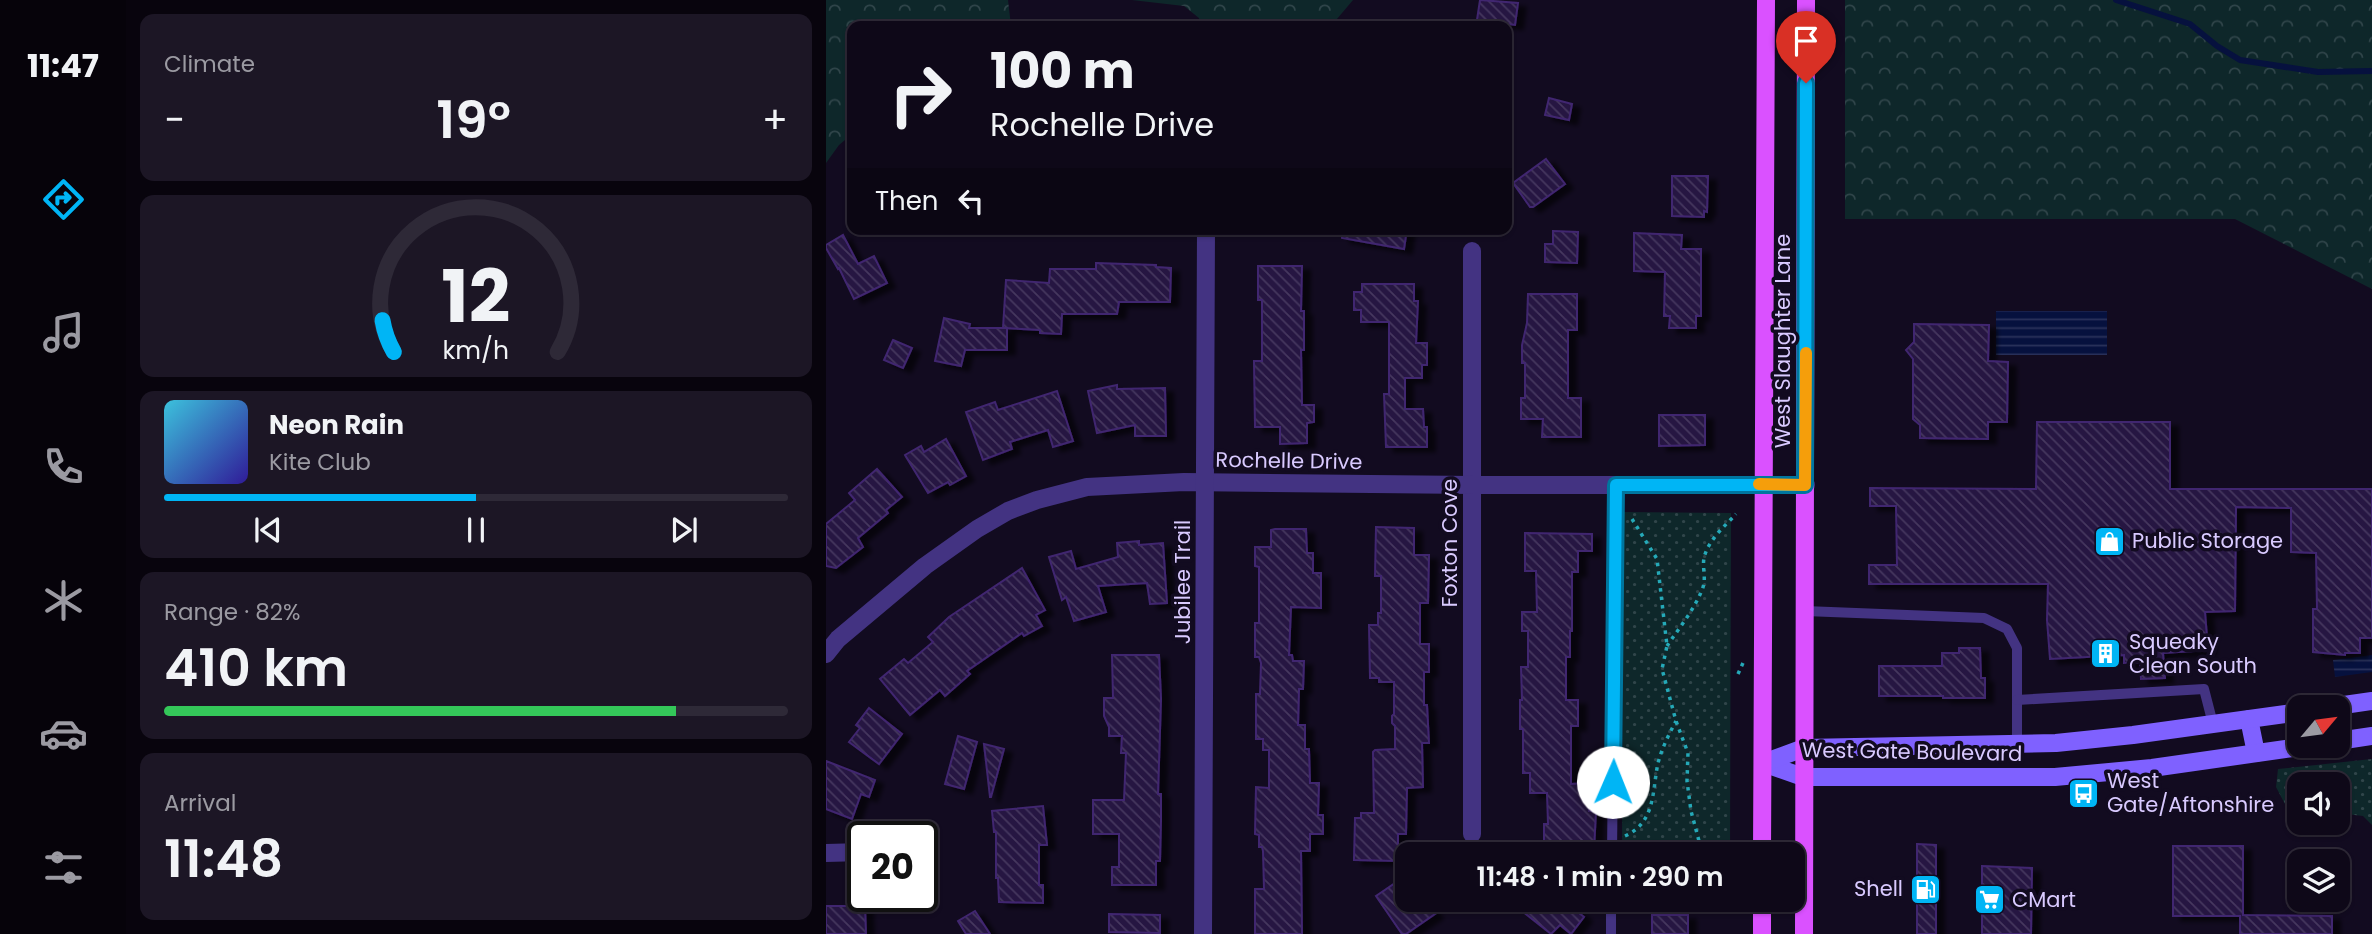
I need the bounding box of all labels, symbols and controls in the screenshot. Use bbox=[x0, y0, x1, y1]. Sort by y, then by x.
pin bbox=[1776, 11, 1836, 83]
icon: arrive bbox=[1787, 22, 1825, 60]
text: 100 m bbox=[990, 37, 1135, 105]
text: 11:47 bbox=[27, 43, 99, 88]
text: Climate bbox=[164, 48, 255, 80]
icon: right bbox=[875, 49, 966, 140]
text: 19° bbox=[436, 83, 511, 156]
text: − bbox=[164, 93, 185, 146]
text: + bbox=[762, 93, 788, 146]
text: Rochelle Drive bbox=[990, 102, 1214, 147]
icon: directions bbox=[39, 175, 88, 224]
icon: left bbox=[952, 182, 990, 220]
text: Then bbox=[875, 183, 938, 219]
street label: West Slaughter Lane bbox=[1768, 234, 1797, 448]
text: 12 bbox=[442, 246, 510, 347]
icon: music bbox=[39, 308, 88, 357]
text: km/h bbox=[443, 333, 509, 368]
text: Neon Rain bbox=[269, 407, 404, 443]
icon: phone bbox=[39, 442, 88, 491]
street label: Rochelle Drive bbox=[1215, 445, 1363, 476]
text: Kite Club bbox=[269, 446, 371, 478]
street label: Foxton Cove bbox=[1435, 479, 1464, 607]
icon: previous bbox=[249, 511, 287, 549]
icon: pause bbox=[457, 511, 495, 549]
icon: next bbox=[665, 511, 703, 549]
street label: Jubilee Trail bbox=[1168, 520, 1197, 644]
shop icon: Public Storage bbox=[2092, 524, 2126, 558]
place label: Public Storage bbox=[2132, 526, 2283, 555]
icon: climate bbox=[39, 576, 88, 625]
text: Range · 82% bbox=[164, 596, 300, 628]
place label: Squeaky Clean South bbox=[2129, 627, 2257, 680]
text: 410 km bbox=[164, 631, 348, 704]
building icon: Squeaky Clean South bbox=[2089, 637, 2123, 671]
north arrow bbox=[2287, 695, 2350, 758]
map controls bbox=[2287, 695, 2350, 912]
icon: car bbox=[39, 709, 88, 758]
street label: West Gate Boulevard bbox=[1802, 735, 2022, 768]
position arrow bbox=[1576, 745, 1650, 819]
place label: West Gate/Aftonshire bbox=[2107, 766, 2274, 819]
button: sound bbox=[2287, 772, 2350, 835]
bus stop icon: West Gate/Aftonshire bbox=[2067, 776, 2101, 810]
text: Arrival bbox=[164, 787, 236, 819]
speed limit sign: 20 bbox=[847, 821, 938, 912]
text: 11:48 bbox=[164, 822, 283, 895]
icon: filters bbox=[39, 843, 88, 892]
button: layers bbox=[2287, 849, 2350, 912]
text: 11:48 · 1 min · 290 m bbox=[1476, 859, 1724, 895]
fuel station icon: Shell bbox=[1909, 872, 1943, 906]
place label: Shell bbox=[1854, 874, 1903, 903]
supermarket icon: CMart bbox=[1972, 883, 2006, 917]
place label: CMart bbox=[2012, 885, 2076, 914]

